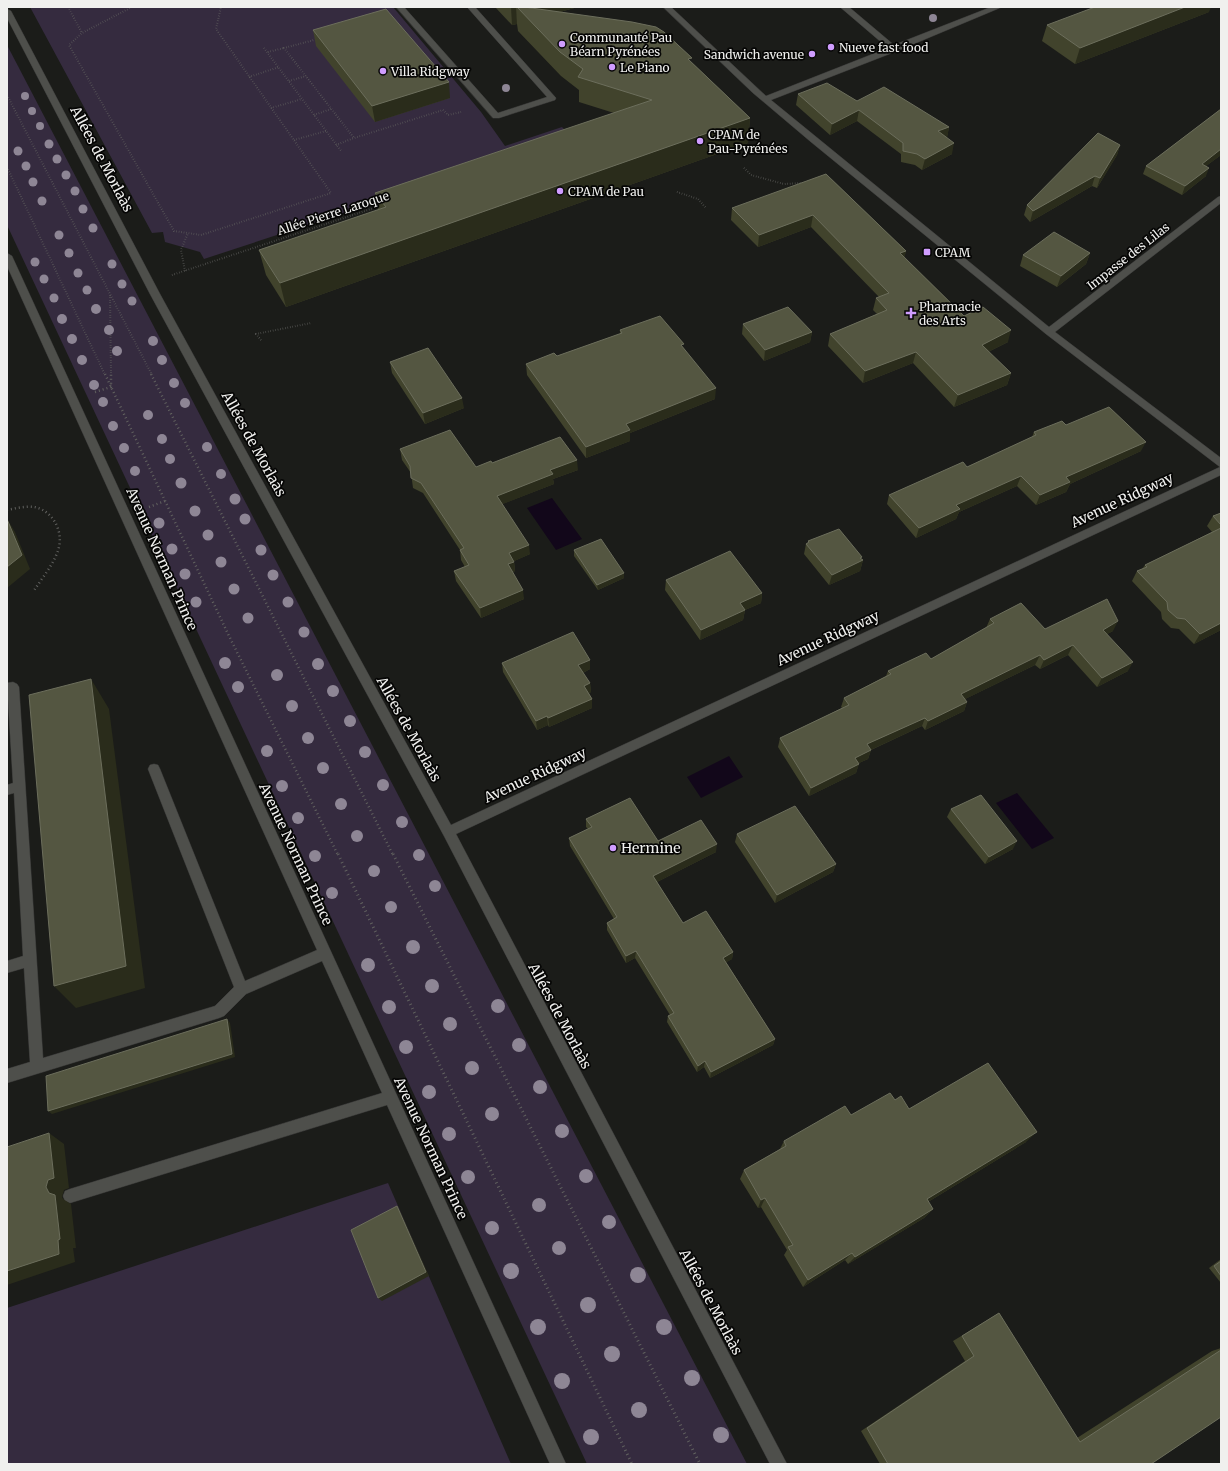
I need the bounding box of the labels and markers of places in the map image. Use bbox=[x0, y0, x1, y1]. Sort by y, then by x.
place label: Communauté Pau Béarn Pyrénées bbox=[570, 30, 673, 59]
marker: Communauté Pau Béarn Pyrénées bbox=[557, 39, 567, 49]
place label: Nueve fast food bbox=[839, 40, 928, 55]
marker: Nueve fast food bbox=[826, 42, 836, 52]
place label: Sandwich avenue bbox=[704, 47, 804, 62]
marker: Sandwich avenue bbox=[807, 49, 817, 59]
place label: Le Piano bbox=[620, 60, 670, 75]
marker: Le Piano bbox=[607, 62, 617, 72]
place label: Villa Ridgway bbox=[390, 64, 470, 79]
marker: Villa Ridgway bbox=[378, 66, 388, 76]
place label: CPAM de Pau-Pyrénées bbox=[708, 127, 788, 156]
marker: CPAM de Pau-Pyrénées bbox=[695, 136, 705, 146]
place label: CPAM de Pau bbox=[568, 184, 644, 199]
marker: CPAM de Pau bbox=[555, 186, 565, 196]
place label: CPAM bbox=[935, 245, 970, 260]
marker: CPAM bbox=[922, 247, 932, 257]
place label: Pharmacie des Arts bbox=[919, 299, 981, 328]
marker: Pharmacie des Arts bbox=[906, 308, 916, 318]
place label: Hermine bbox=[621, 839, 681, 857]
marker: Hermine bbox=[608, 843, 618, 853]

